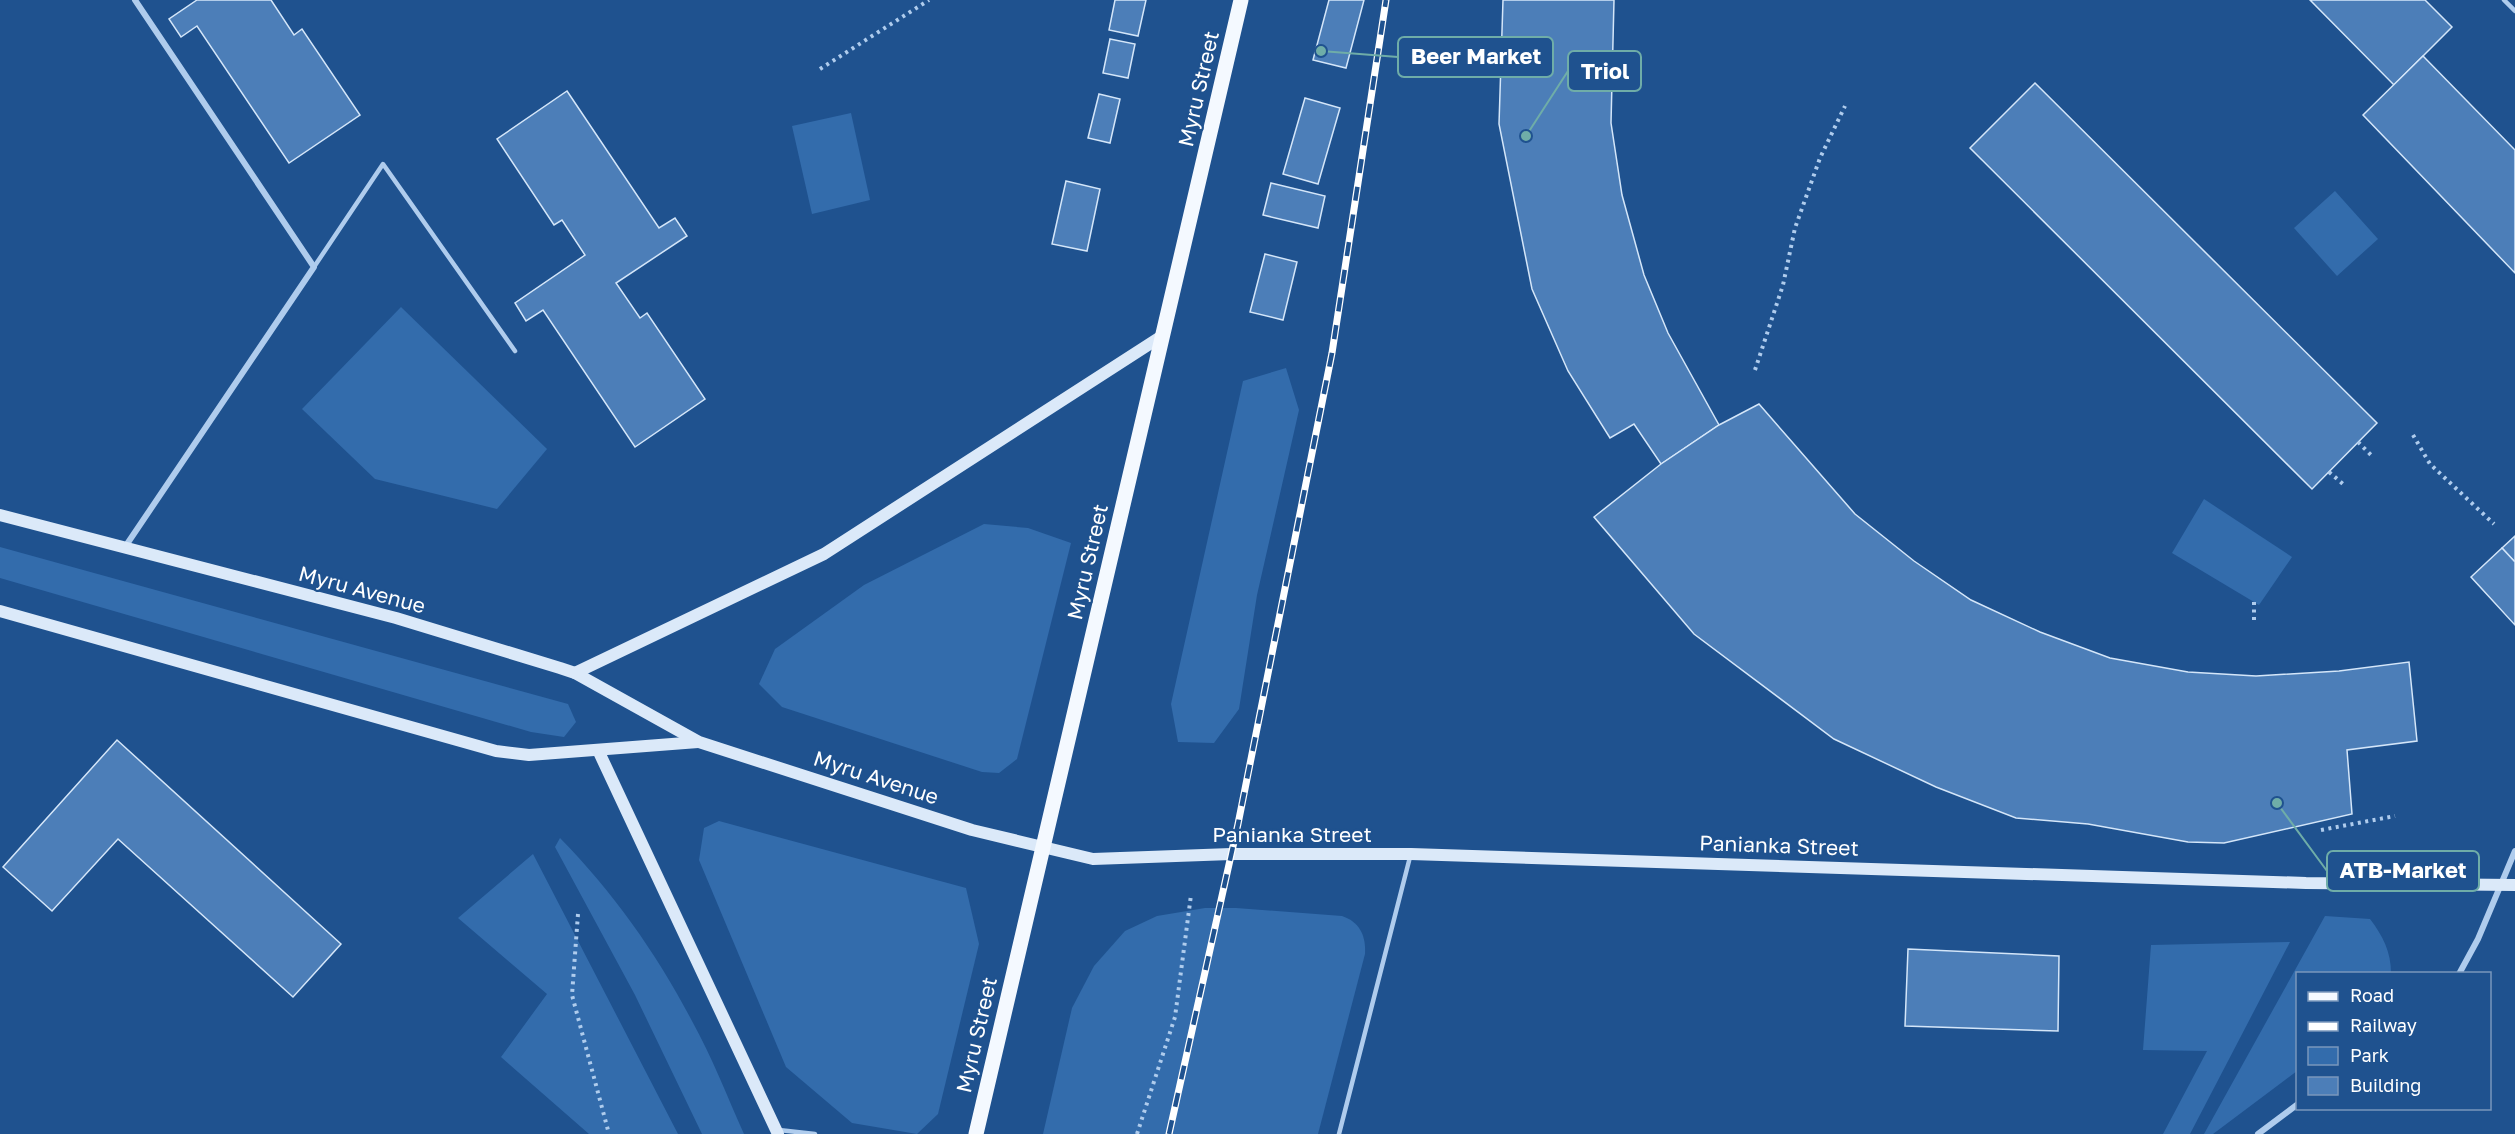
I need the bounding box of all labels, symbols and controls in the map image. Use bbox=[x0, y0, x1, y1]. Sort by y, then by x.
street label: Myru Street bbox=[1172, 28, 1224, 149]
callout: Beer Market bbox=[1398, 37, 1553, 77]
text: Beer Market bbox=[1411, 42, 1541, 69]
callout: Triol bbox=[1568, 51, 1641, 91]
text: Triol bbox=[1581, 57, 1629, 84]
street label: Myru Street bbox=[1061, 501, 1113, 622]
street label: Myru Avenue bbox=[296, 560, 428, 618]
street label: Myru Avenue bbox=[810, 745, 942, 810]
street label: Panianka Street bbox=[1212, 821, 1372, 847]
street label: Panianka Street bbox=[1699, 829, 1859, 861]
callout: ATB-Market bbox=[2327, 851, 2479, 891]
text: ATB-Market bbox=[2339, 856, 2467, 883]
legend bbox=[2296, 972, 2491, 1110]
street label: Myru Street bbox=[950, 974, 1002, 1095]
text: Road bbox=[2350, 984, 2394, 1006]
text: Railway bbox=[2350, 1014, 2417, 1036]
text: Park bbox=[2350, 1044, 2389, 1066]
text: Building bbox=[2350, 1074, 2421, 1096]

